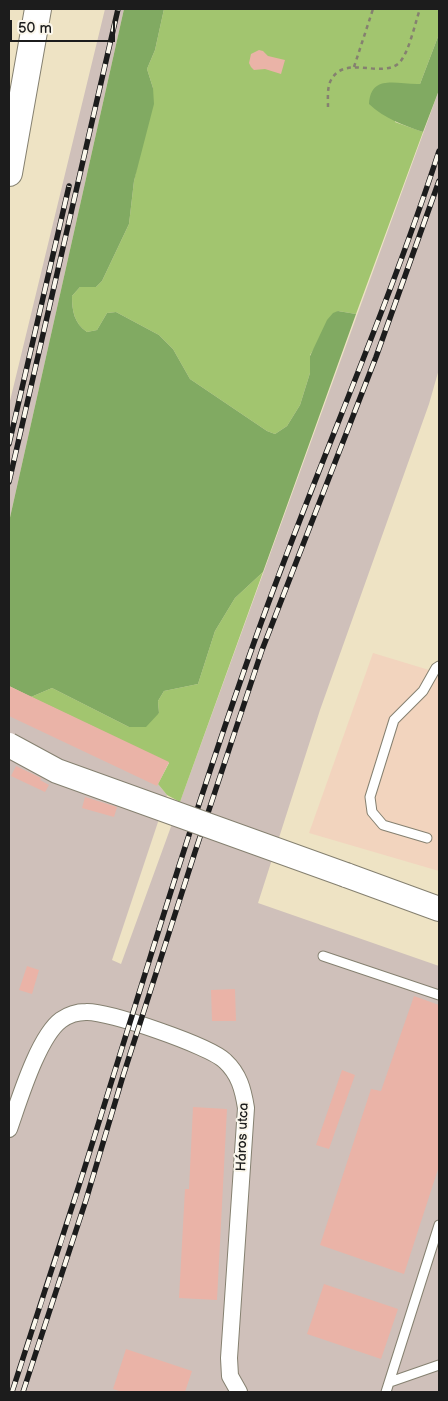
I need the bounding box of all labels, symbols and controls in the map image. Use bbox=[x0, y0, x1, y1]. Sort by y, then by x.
scale bar bbox=[12, 10, 118, 42]
text: 50 m bbox=[18, 19, 52, 38]
street label: Háros utca bbox=[233, 1102, 253, 1172]

